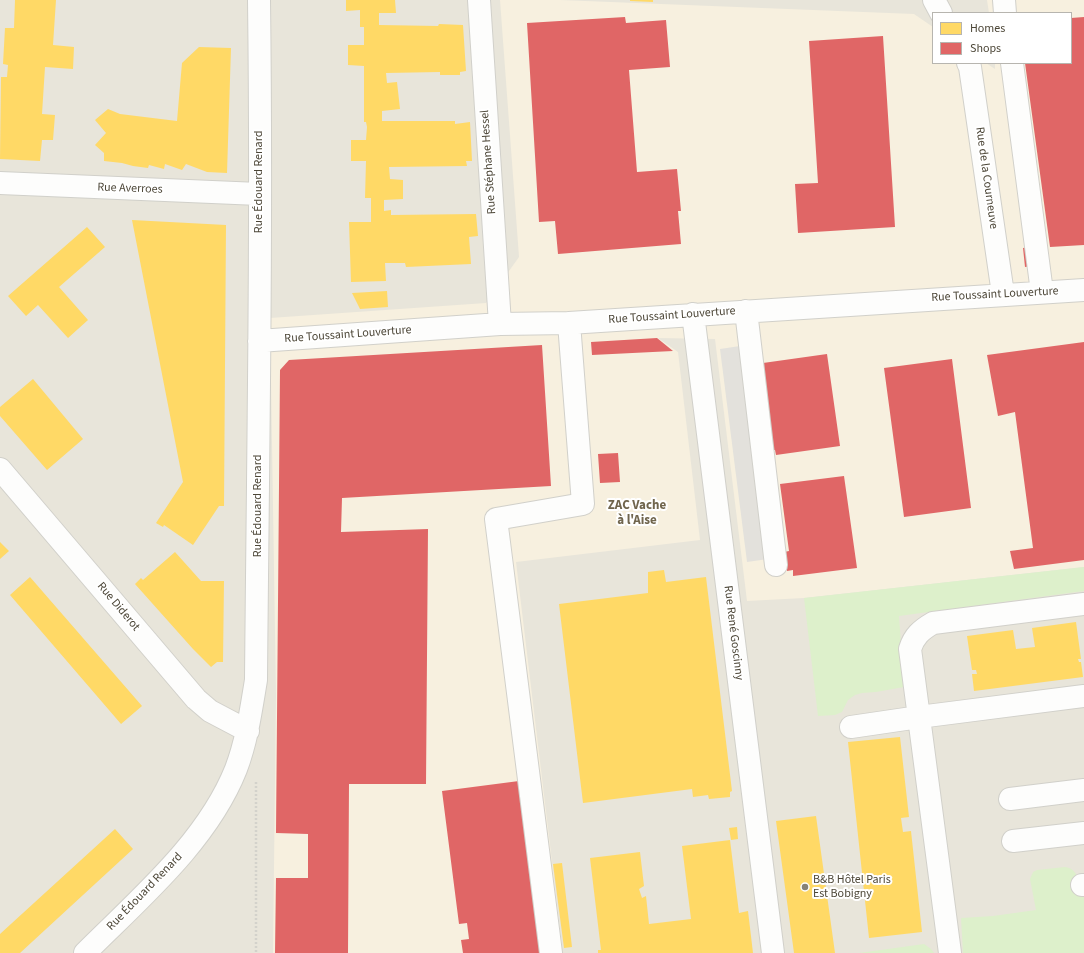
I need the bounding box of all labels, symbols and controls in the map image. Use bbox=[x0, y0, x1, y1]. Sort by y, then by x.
legend bbox=[932, 12, 1072, 64]
text: Homes bbox=[970, 20, 1005, 37]
text: Shops bbox=[970, 40, 1001, 57]
street label: Rue Stéphane Hessel bbox=[478, 109, 500, 215]
street label: Rue de la Courneuve bbox=[972, 126, 1000, 230]
street label: Rue Édouard Renard bbox=[252, 131, 266, 233]
street label: Rue Averroes bbox=[97, 181, 163, 197]
street label: Rue Toussaint Louverture bbox=[931, 284, 1059, 306]
street label: Rue Toussaint Louverture bbox=[608, 304, 736, 328]
street label: Rue Toussaint Louverture bbox=[284, 323, 412, 347]
street label: Rue Édouard Renard bbox=[251, 455, 265, 557]
district label: ZAC Vache à l'Aise bbox=[608, 498, 666, 529]
street label: Rue Diderot bbox=[94, 580, 142, 634]
street label: Rue René Goscinny bbox=[720, 585, 746, 681]
street label: Rue Édouard Renard bbox=[104, 850, 186, 934]
place label: B&B Hôtel Paris Est Bobigny bbox=[813, 873, 891, 901]
marker: B&B Hôtel Paris Est Bobigny bbox=[800, 882, 810, 892]

